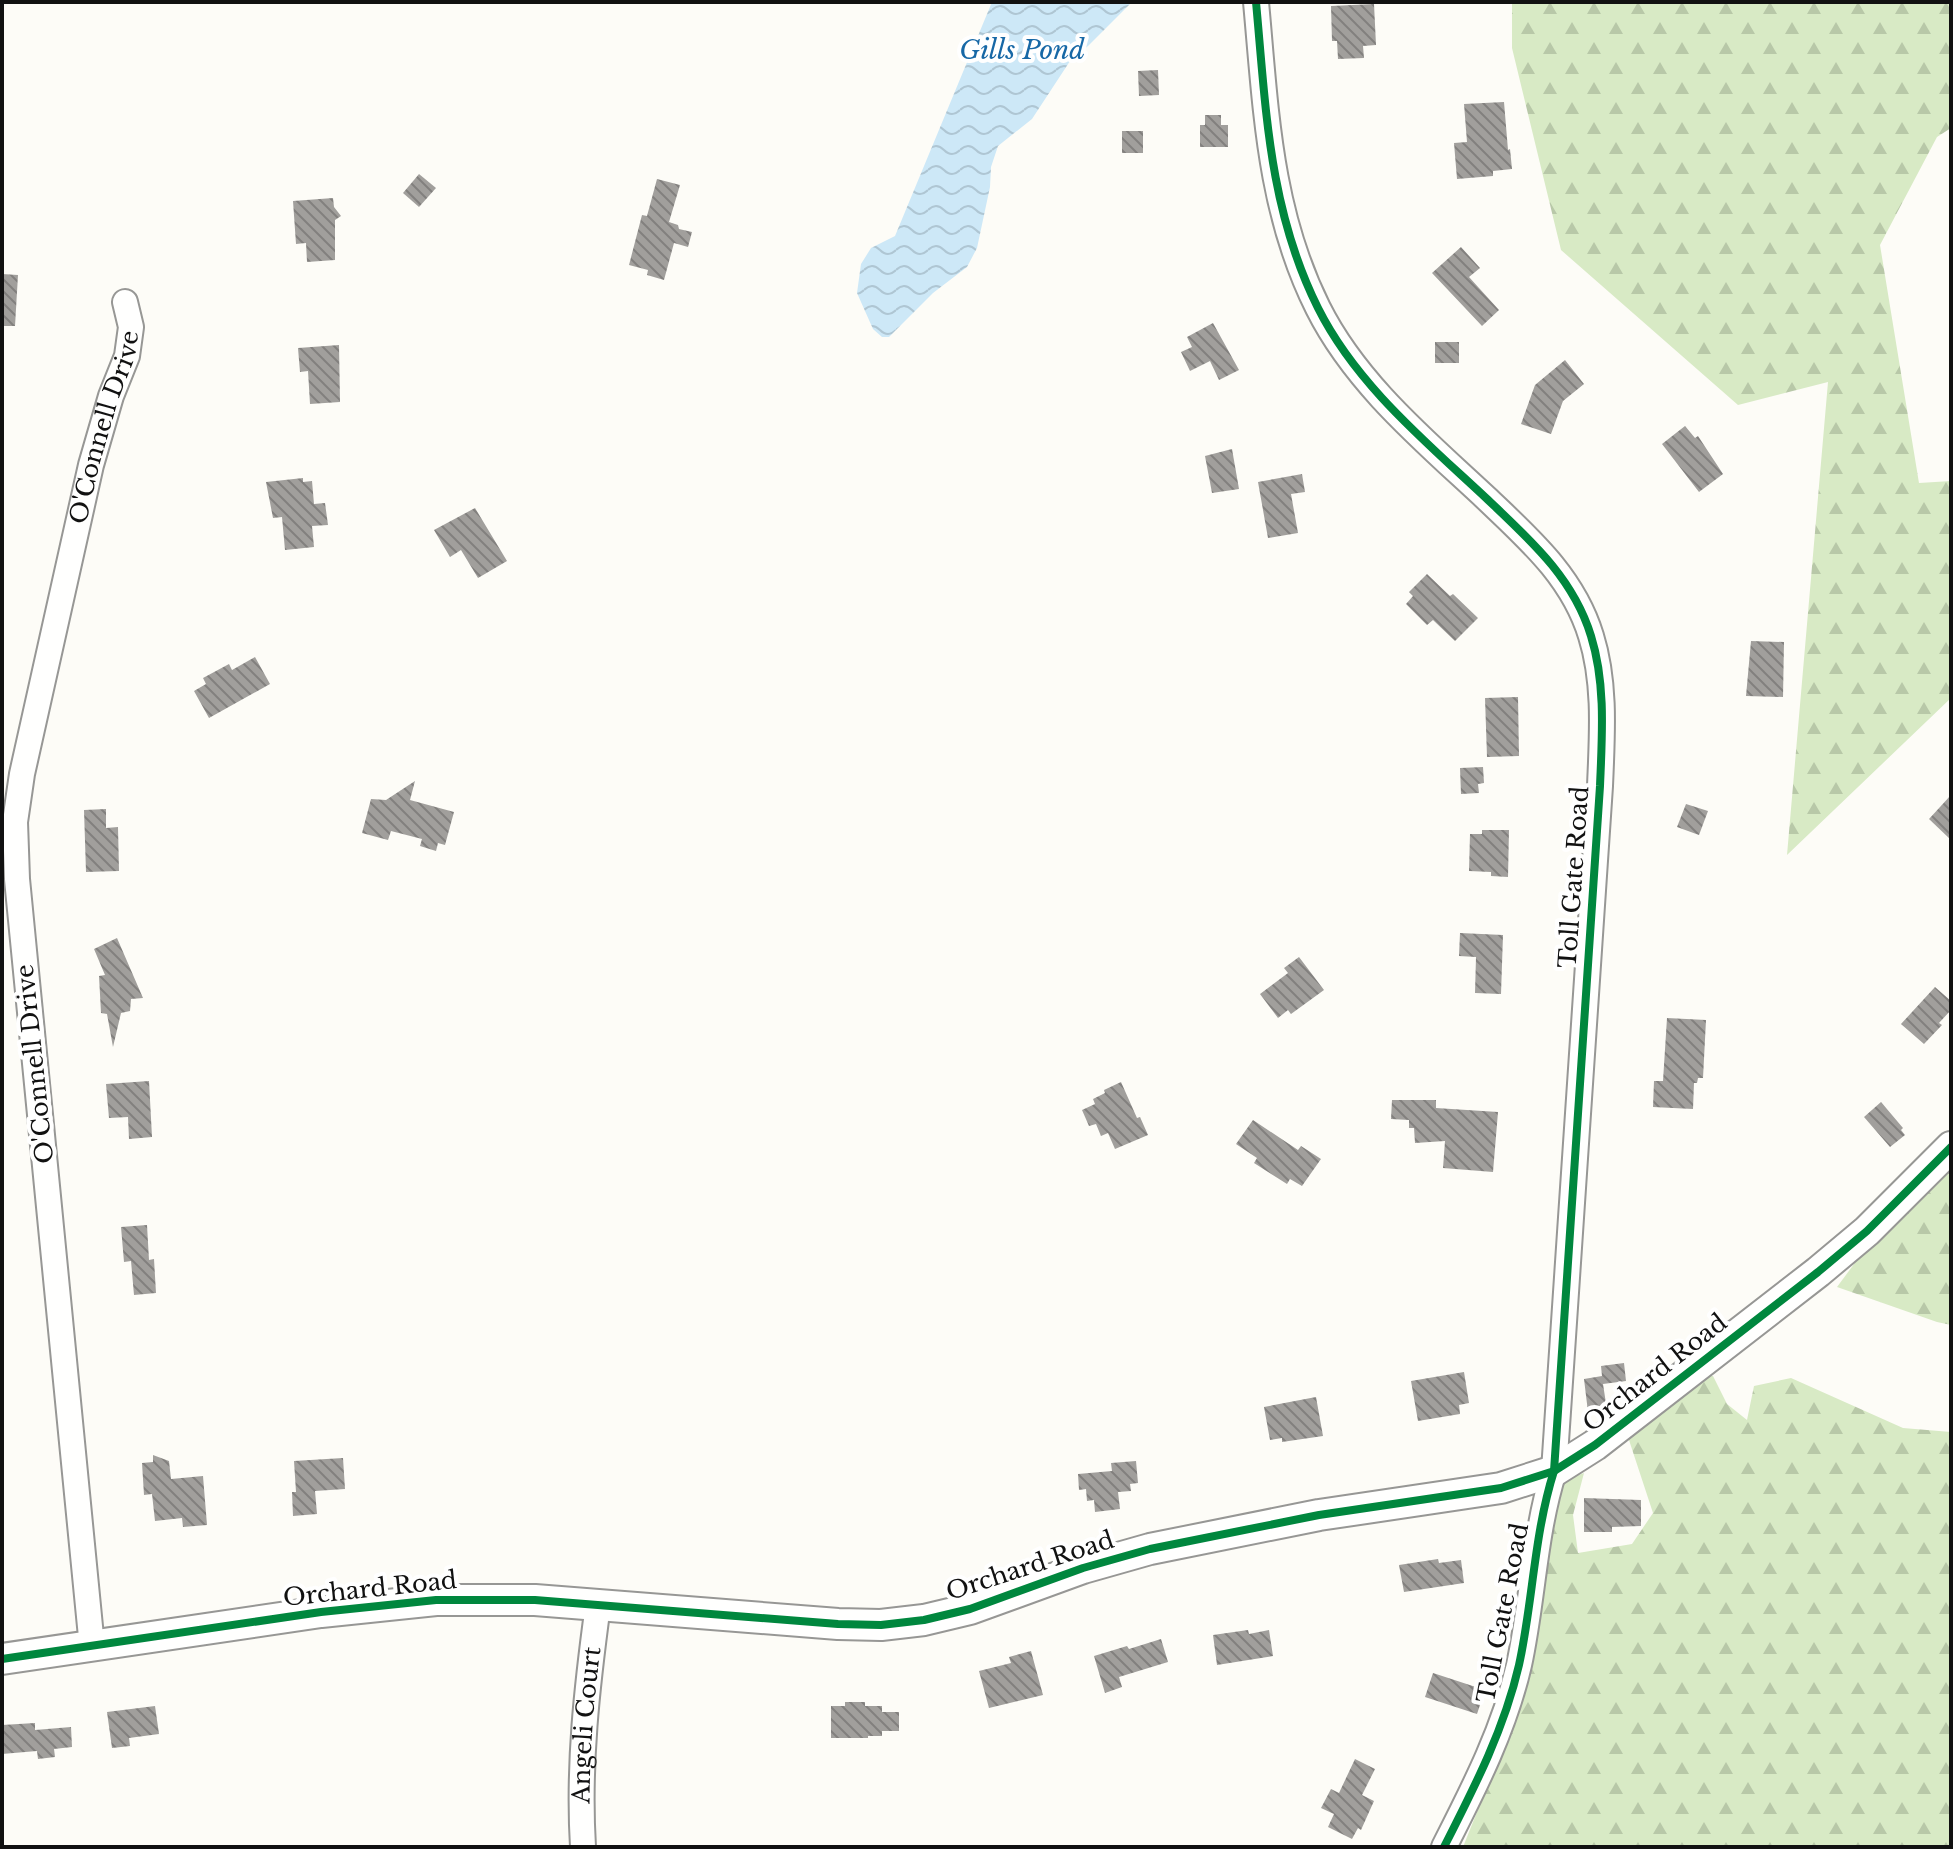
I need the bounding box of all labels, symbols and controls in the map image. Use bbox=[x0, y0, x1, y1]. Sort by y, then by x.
water label: Gills Pond bbox=[959, 34, 1085, 66]
street label: O'Connell Drive bbox=[63, 329, 144, 527]
street label: Toll Gate Road bbox=[1553, 785, 1594, 969]
street label: O'Connell Drive bbox=[10, 963, 59, 1165]
street label: Orchard Road bbox=[1577, 1307, 1732, 1438]
street label: Toll Gate Road bbox=[1471, 1521, 1534, 1705]
street label: Orchard Road bbox=[942, 1525, 1117, 1606]
street label: Orchard Road bbox=[282, 1565, 458, 1612]
street label: Angeli Court bbox=[567, 1645, 606, 1805]

